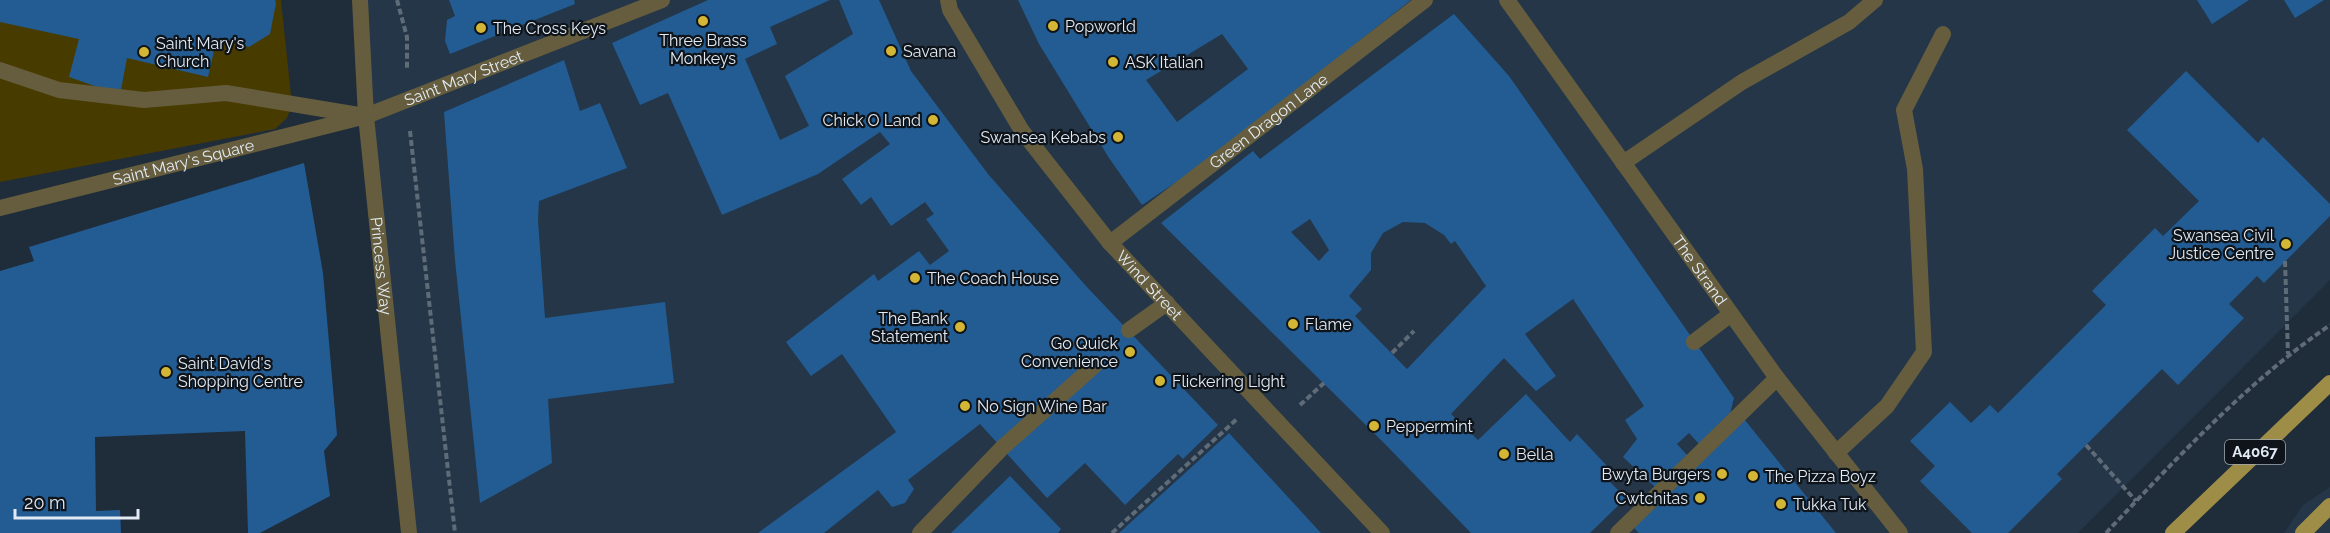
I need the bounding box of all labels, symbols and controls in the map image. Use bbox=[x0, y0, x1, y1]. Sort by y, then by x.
marker: Three Brass Monkeys bbox=[696, 14, 710, 28]
place label: Popworld bbox=[1065, 17, 1136, 36]
place label: The Cross Keys bbox=[493, 19, 606, 38]
marker: Popworld bbox=[1046, 19, 1060, 33]
marker: The Cross Keys bbox=[474, 21, 488, 35]
place label: Three Brass Monkeys bbox=[659, 31, 747, 68]
place label: Saint Mary's Church bbox=[156, 34, 245, 71]
place label: Savana bbox=[903, 42, 956, 61]
marker: Savana bbox=[884, 44, 898, 58]
marker: Saint Mary's Church bbox=[137, 45, 151, 59]
street label: Saint Mary Street bbox=[401, 46, 526, 110]
place label: ASK Italian bbox=[1125, 53, 1203, 72]
marker: ASK Italian bbox=[1106, 55, 1120, 69]
street label: Green Dragon Lane bbox=[1205, 69, 1331, 172]
place label: Chick O Land bbox=[822, 111, 921, 130]
marker: Chick O Land bbox=[926, 113, 940, 127]
place label: Swansea Kebabs bbox=[980, 128, 1106, 147]
marker: Swansea Kebabs bbox=[1111, 130, 1125, 144]
street label: Saint Mary's Square bbox=[111, 135, 256, 189]
street label: Princess Way bbox=[367, 216, 396, 316]
place label: Swansea Civil Justice Centre bbox=[2168, 226, 2275, 263]
street label: The Strand bbox=[1669, 232, 1731, 309]
marker: Swansea Civil Justice Centre bbox=[2279, 237, 2293, 251]
street label: Wind Street bbox=[1112, 246, 1187, 324]
place label: The Coach House bbox=[927, 269, 1059, 288]
marker: The Coach House bbox=[908, 271, 922, 285]
place label: The Bank Statement bbox=[871, 309, 949, 346]
place label: Flame bbox=[1305, 315, 1352, 334]
marker: Flame bbox=[1286, 317, 1300, 331]
marker: The Bank Statement bbox=[953, 320, 967, 334]
place label: Go Quick Convenience bbox=[1021, 334, 1119, 371]
marker: Go Quick Convenience bbox=[1123, 345, 1137, 359]
place label: Saint David's Shopping Centre bbox=[178, 354, 303, 391]
marker: Saint David's Shopping Centre bbox=[159, 365, 173, 379]
place label: Flickering Light bbox=[1172, 372, 1286, 391]
marker: Flickering Light bbox=[1153, 374, 1167, 388]
place label: No Sign Wine Bar bbox=[977, 397, 1107, 416]
marker: No Sign Wine Bar bbox=[958, 399, 972, 413]
place label: Peppermint bbox=[1386, 417, 1473, 436]
marker: Peppermint bbox=[1367, 419, 1381, 433]
road number: A4067 bbox=[2225, 440, 2285, 464]
place label: Bella bbox=[1516, 445, 1553, 464]
marker: Bella bbox=[1497, 447, 1511, 461]
place label: Bwyta Burgers bbox=[1601, 465, 1710, 484]
marker: Bwyta Burgers bbox=[1715, 467, 1729, 481]
place label: The Pizza Boyz bbox=[1765, 467, 1876, 486]
marker: The Pizza Boyz bbox=[1746, 469, 1760, 483]
scale bar bbox=[15, 482, 138, 520]
place label: Cwtchitas bbox=[1615, 489, 1688, 508]
marker: Cwtchitas bbox=[1693, 491, 1707, 505]
text: 20 m bbox=[24, 492, 66, 513]
place label: Tukka Tuk bbox=[1793, 495, 1867, 514]
marker: Tukka Tuk bbox=[1774, 497, 1788, 511]

